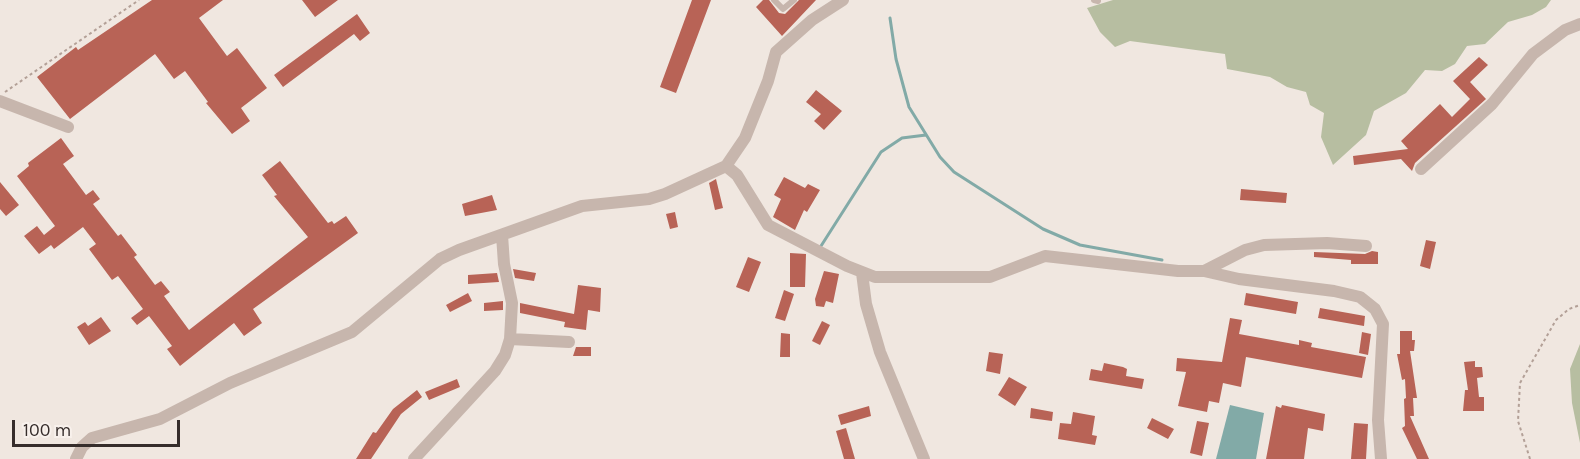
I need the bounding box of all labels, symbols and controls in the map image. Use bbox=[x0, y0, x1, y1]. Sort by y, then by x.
scale bar bbox=[15, 408, 183, 446]
text: 100 m bbox=[23, 419, 71, 441]

